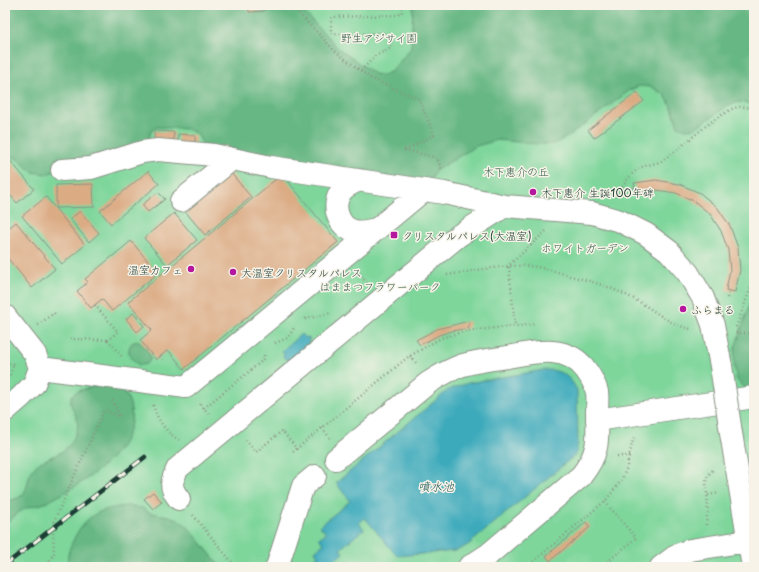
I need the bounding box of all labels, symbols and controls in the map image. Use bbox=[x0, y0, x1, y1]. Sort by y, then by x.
park label: 野生アジサイ園 bbox=[341, 29, 417, 46]
park label: 木下惠介の丘 bbox=[483, 163, 549, 180]
place label: 木下惠介 生誕100年碑 bbox=[541, 184, 654, 201]
marker: 木下惠介 生誕100年碑 bbox=[528, 187, 538, 197]
place label: クリスタルパレス(大温室) bbox=[402, 227, 532, 244]
marker: クリスタルパレス(大温室) bbox=[389, 230, 399, 240]
park label: ホワイトガーデン bbox=[541, 239, 629, 256]
place label: 温室カフェ bbox=[128, 261, 183, 278]
marker: 温室カフェ bbox=[186, 264, 196, 274]
place label: 大温室クリスタルパレス bbox=[241, 264, 362, 281]
marker: 大温室クリスタルパレス bbox=[228, 267, 238, 277]
park label: はままつフラワーパーク bbox=[320, 278, 441, 295]
place label: ふらまる bbox=[691, 301, 735, 318]
marker: ふらまる bbox=[678, 304, 688, 314]
water label: 噴水池 bbox=[418, 477, 455, 495]

